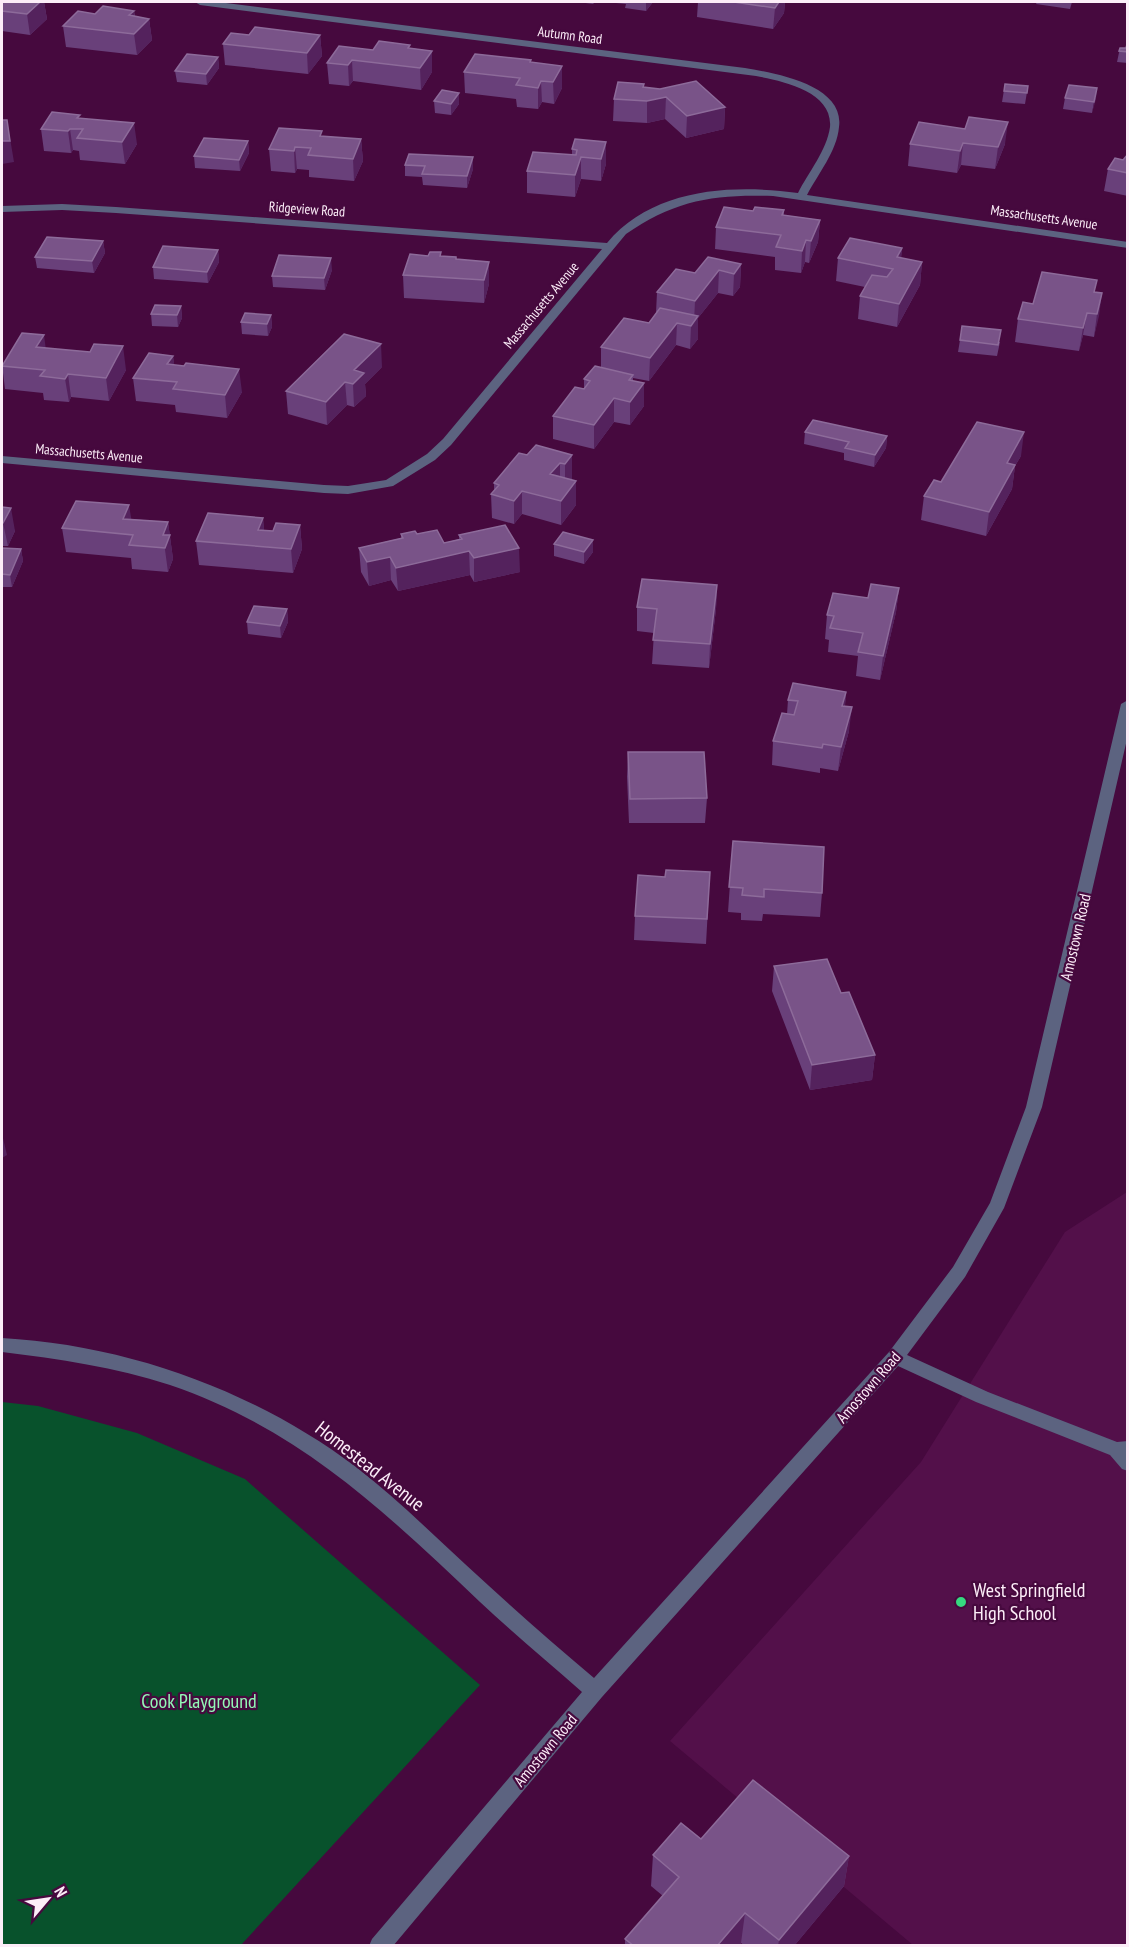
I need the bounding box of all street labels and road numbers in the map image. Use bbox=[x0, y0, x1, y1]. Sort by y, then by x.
street label: Autumn Road bbox=[537, 22, 603, 48]
street label: Ridgeview Road bbox=[268, 197, 346, 221]
street label: Massachusetts Avenue bbox=[989, 201, 1099, 233]
street label: Massachusetts Avenue bbox=[499, 258, 583, 352]
street label: Massachusetts Avenue bbox=[35, 439, 144, 467]
street label: Amostown Road bbox=[1055, 892, 1095, 982]
street label: Amostown Road bbox=[831, 1347, 905, 1427]
street label: Homestead Avenue bbox=[310, 1415, 430, 1517]
street label: Amostown Road bbox=[509, 1710, 581, 1790]

